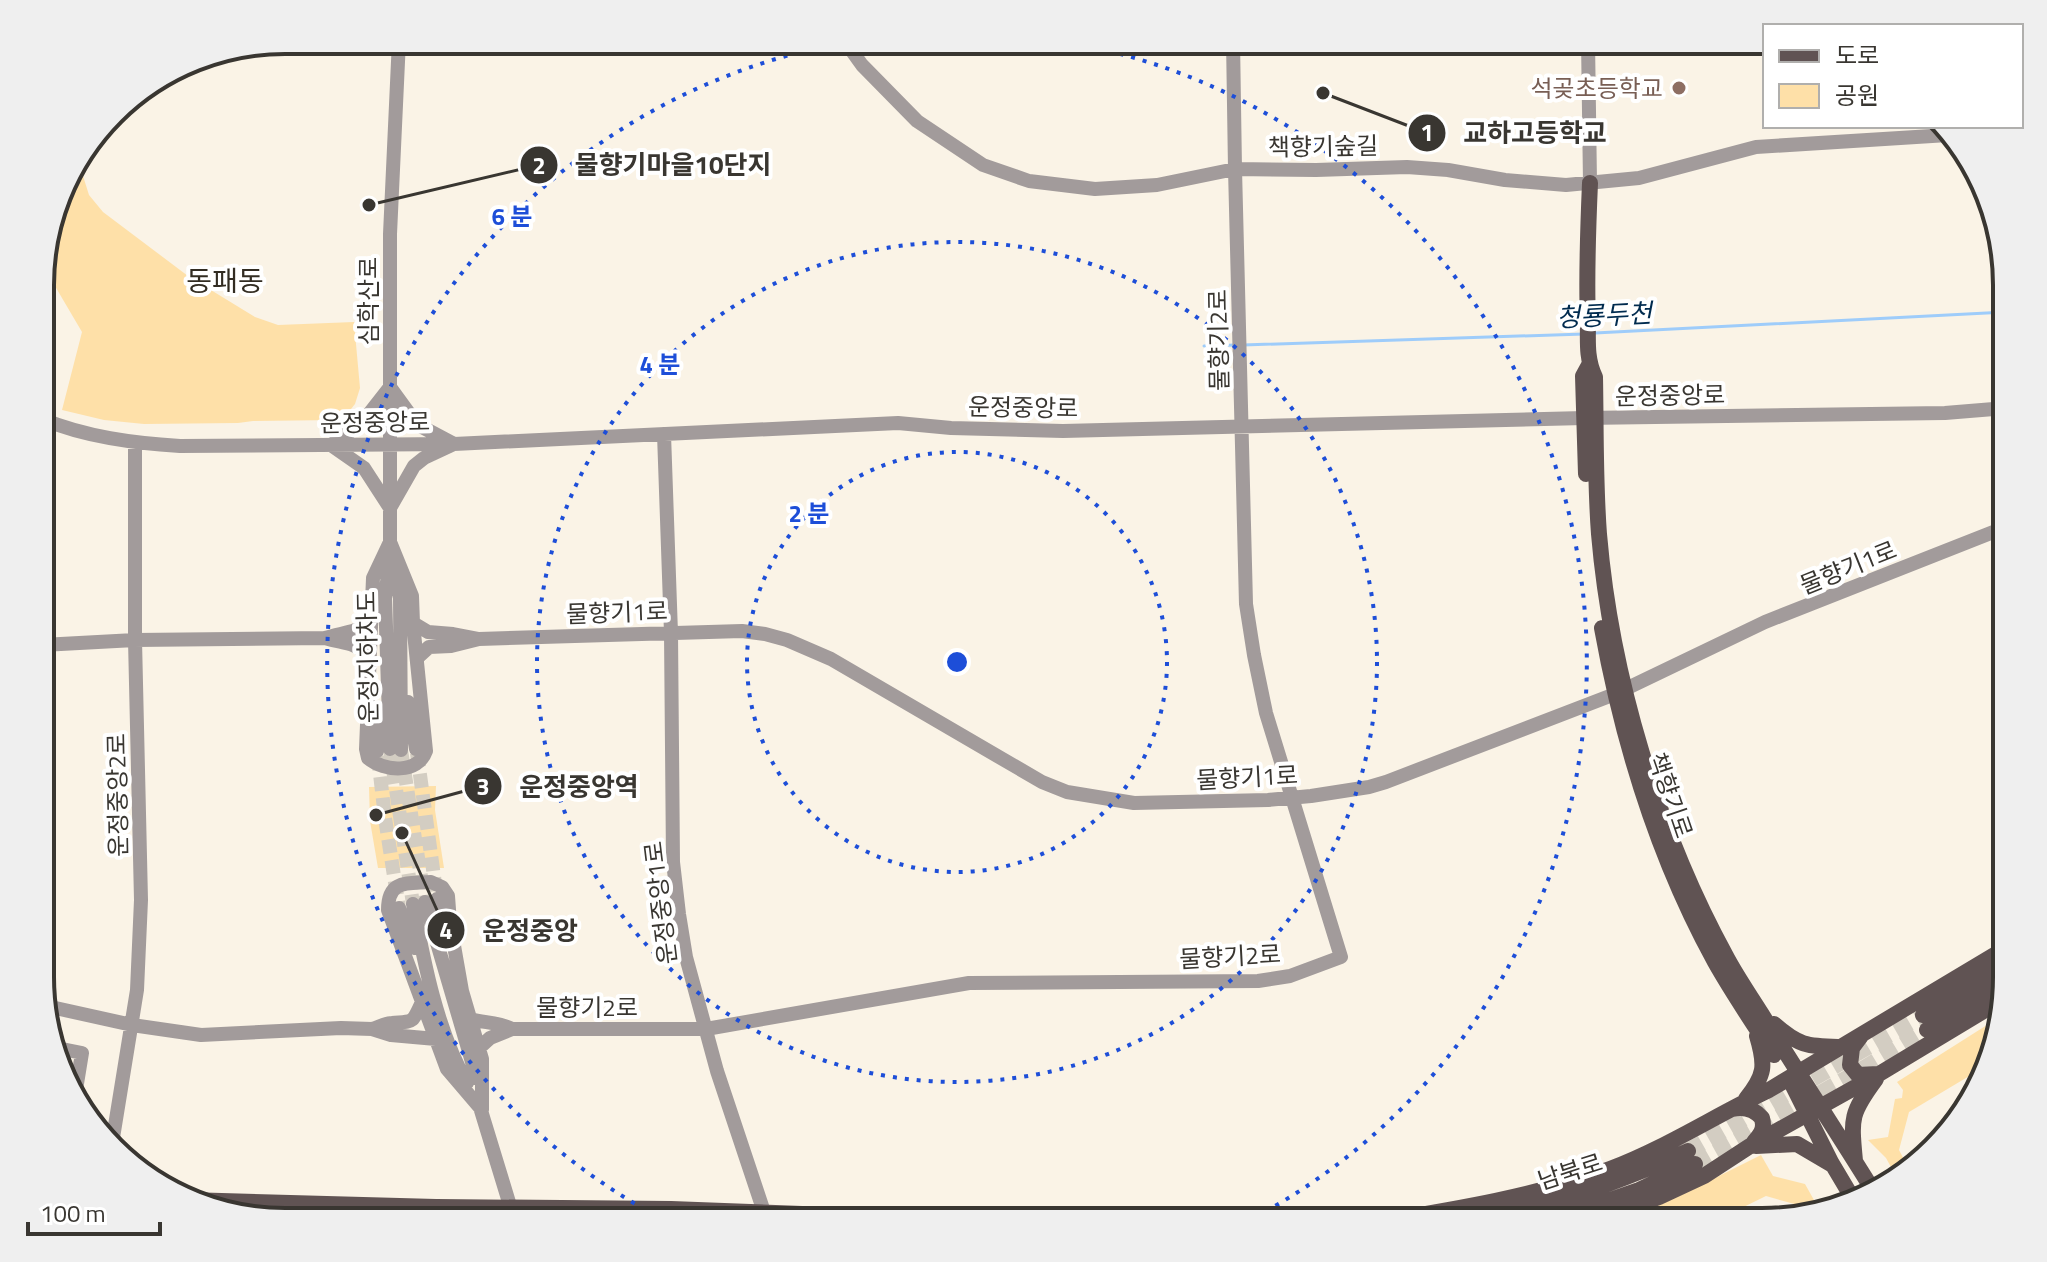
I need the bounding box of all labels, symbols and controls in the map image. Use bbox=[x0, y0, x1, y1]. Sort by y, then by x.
legend bbox=[1763, 24, 2023, 128]
text: 도로 bbox=[1835, 37, 1879, 73]
place label: 석곶초등학교 bbox=[1531, 70, 1663, 106]
text: 공원 bbox=[1835, 77, 1879, 113]
marker: 석곶초등학교 bbox=[1670, 79, 1688, 97]
callout: 교하고등학교 bbox=[1407, 108, 1622, 158]
text: 교하고등학교 bbox=[1463, 113, 1607, 152]
text: 1 bbox=[1420, 114, 1434, 150]
street label: 책향기숲길 bbox=[1267, 127, 1379, 165]
callout: 물향기마을10단지 bbox=[519, 140, 788, 190]
text: 물향기마을10단지 bbox=[575, 145, 771, 184]
text: 2 bbox=[532, 147, 546, 183]
text: 6 분 bbox=[492, 198, 532, 234]
street label: 심학산로 bbox=[350, 257, 386, 345]
district label: 동패동 bbox=[186, 259, 264, 302]
street label: 물향기2로 bbox=[1199, 289, 1237, 391]
water label: 청룡두천 bbox=[1555, 293, 1656, 337]
text: 4 분 bbox=[640, 346, 680, 382]
street label: 운정중앙로 bbox=[1614, 376, 1726, 414]
street label: 운정중앙로 bbox=[967, 388, 1079, 426]
street label: 운정중앙로 bbox=[319, 403, 431, 441]
text: 2 분 bbox=[789, 495, 829, 531]
street label: 물향기1로 bbox=[1794, 531, 1902, 603]
street label: 운정지하차도 bbox=[348, 590, 386, 724]
street label: 물향기1로 bbox=[566, 592, 668, 632]
centre of rings bbox=[943, 648, 971, 676]
street label: 운정중앙2로 bbox=[98, 733, 136, 857]
street label: 책향기로 bbox=[1640, 747, 1702, 843]
street label: 물향기1로 bbox=[1195, 756, 1299, 798]
callout: 운정중앙역 bbox=[463, 761, 655, 811]
text: 운정중앙역 bbox=[519, 767, 639, 806]
text: 3 bbox=[476, 768, 490, 804]
street label: 운정중앙1로 bbox=[635, 839, 685, 967]
callout: 운정중앙 bbox=[426, 905, 594, 955]
text: 운정중앙 bbox=[482, 911, 578, 950]
text: 4 bbox=[439, 912, 453, 948]
street label: 물향기2로 bbox=[1178, 935, 1282, 977]
street label: 물향기2로 bbox=[536, 989, 638, 1025]
street label: 남북로 bbox=[1533, 1144, 1607, 1198]
scale bar bbox=[28, 1186, 160, 1236]
text: 100 m bbox=[40, 1195, 106, 1231]

